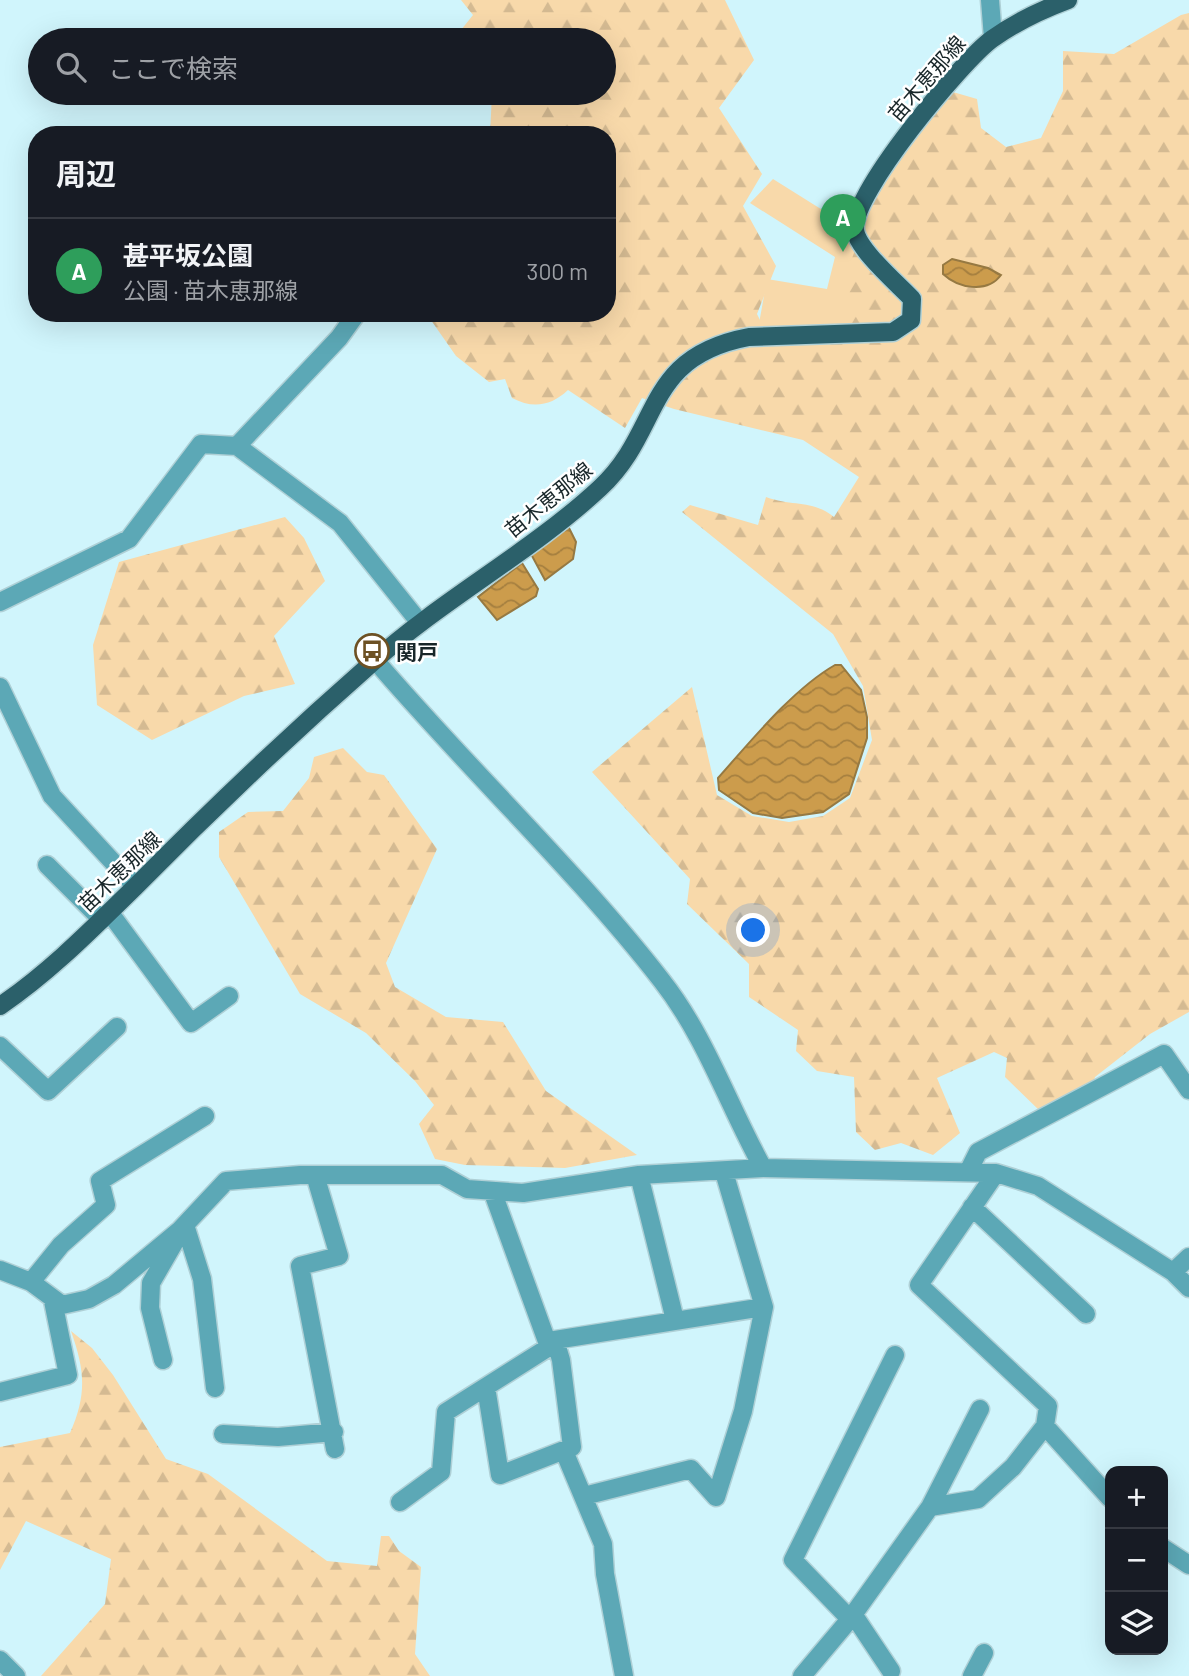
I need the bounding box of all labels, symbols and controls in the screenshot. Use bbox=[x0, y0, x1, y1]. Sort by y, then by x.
search box bbox=[28, 28, 616, 105]
street label: 苗木恵那線 bbox=[882, 30, 970, 126]
icon: search bbox=[52, 48, 90, 86]
text: ここで検索 bbox=[108, 52, 238, 83]
text: 周辺 bbox=[56, 155, 116, 191]
pin: A bbox=[820, 194, 866, 252]
text: 甚平坂公園 bbox=[123, 239, 253, 270]
text: A bbox=[71, 257, 87, 285]
text: 300 m bbox=[527, 257, 588, 285]
text: 公園 · 苗木恵那線 bbox=[123, 276, 298, 304]
street label: 苗木恵那線 bbox=[499, 456, 597, 542]
bus stop icon: 関戸 bbox=[353, 632, 391, 670]
place label: 関戸 bbox=[396, 639, 438, 664]
street label: 苗木恵那線 bbox=[73, 826, 165, 916]
your location bbox=[736, 913, 770, 947]
map controls bbox=[1105, 1466, 1168, 1655]
button: + bbox=[1105, 1466, 1168, 1529]
button: − bbox=[1105, 1529, 1168, 1592]
button: layers bbox=[1105, 1592, 1168, 1655]

